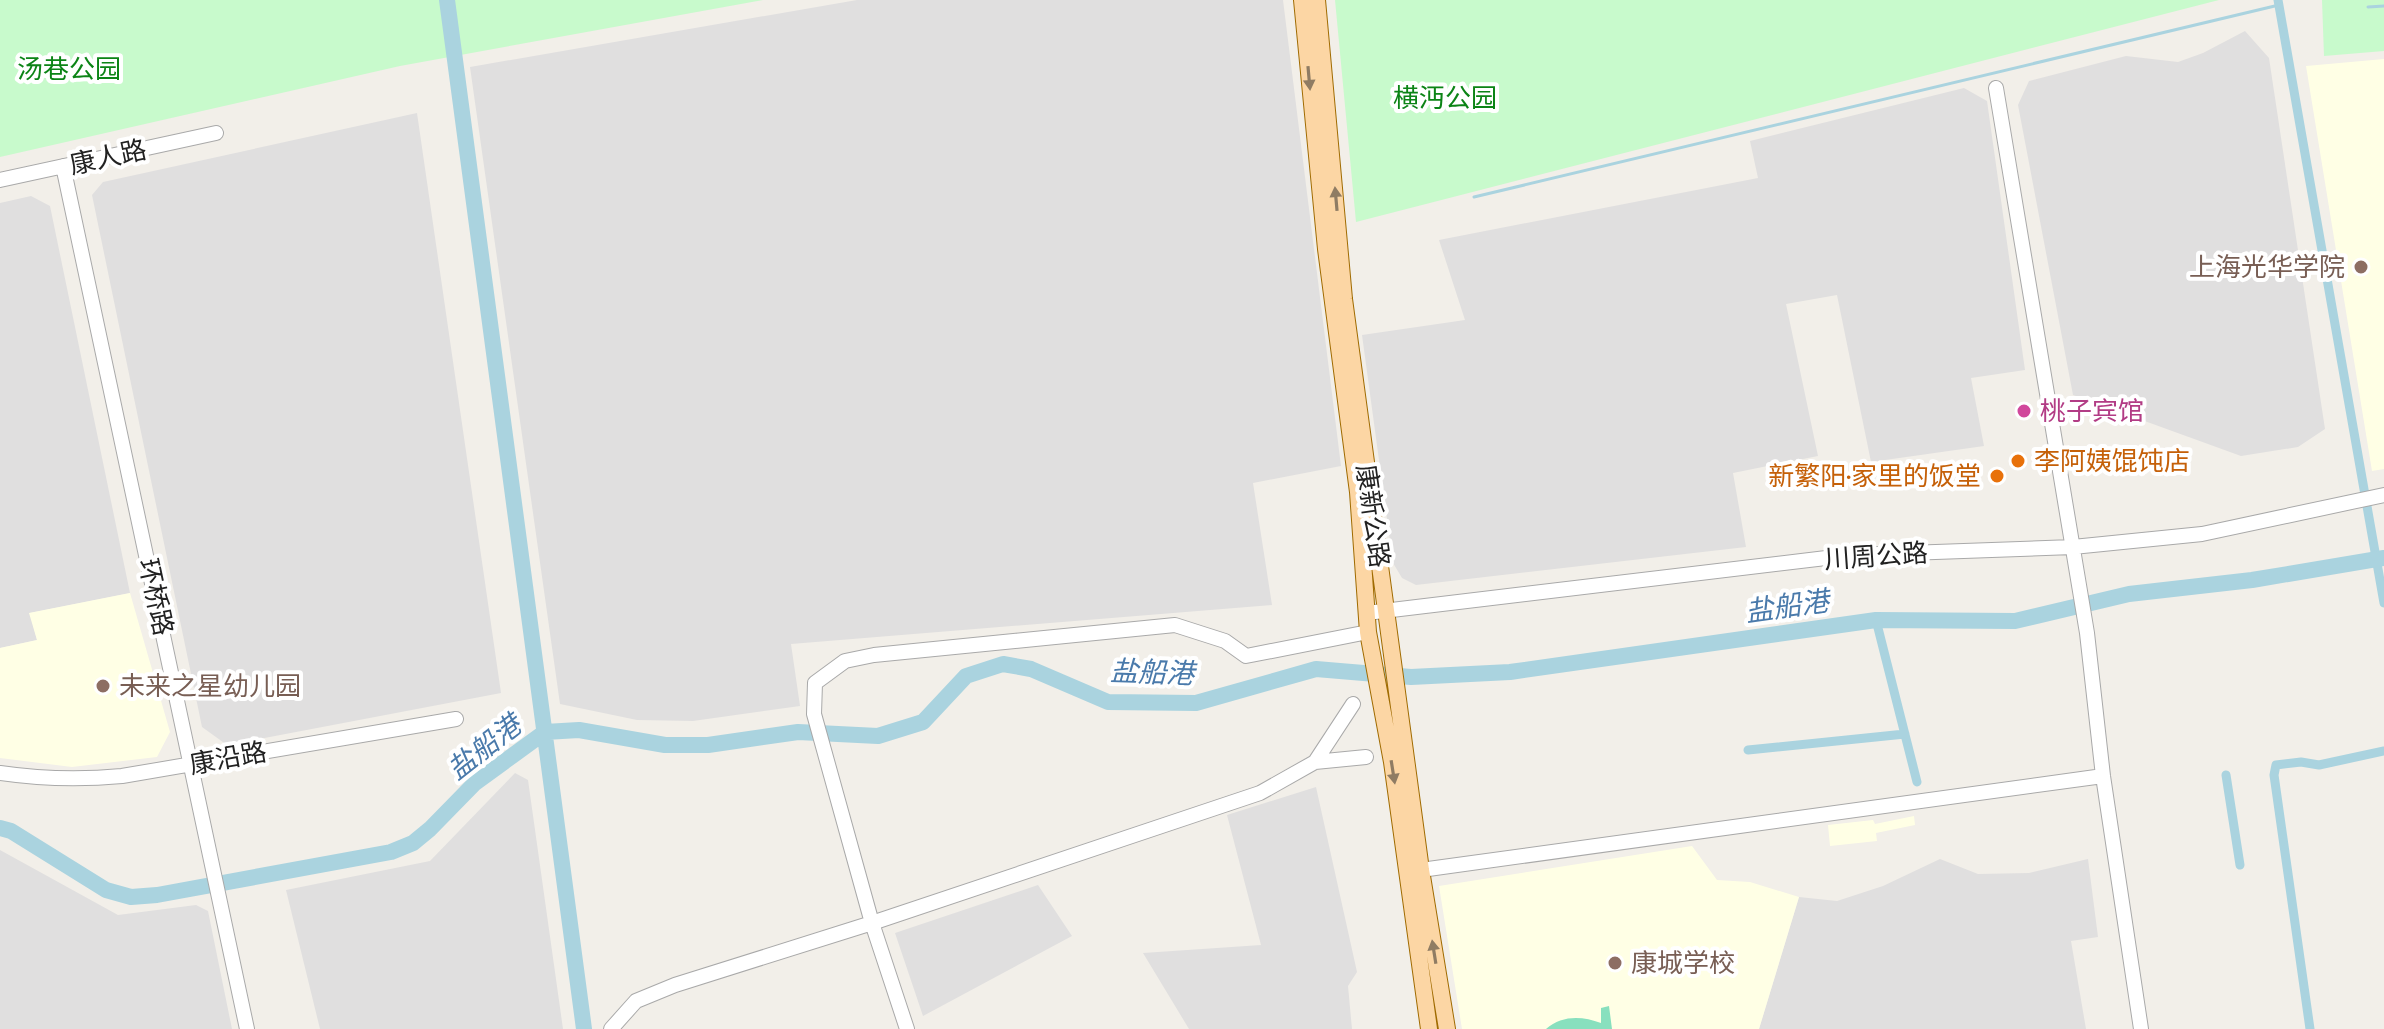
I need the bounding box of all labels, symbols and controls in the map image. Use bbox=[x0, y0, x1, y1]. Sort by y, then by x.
park label: 汤巷公园 bbox=[17, 52, 121, 86]
one-way arrow bbox=[1303, 66, 1316, 91]
park label: 横沔公园 bbox=[1393, 81, 1497, 115]
street label: 康人路 bbox=[66, 132, 150, 182]
one-way arrow bbox=[1329, 187, 1342, 212]
place label: 上海光华学院 bbox=[2189, 250, 2345, 284]
marker: 上海光华学院 bbox=[2352, 258, 2370, 276]
place label: 桃子宾馆 bbox=[2040, 394, 2144, 428]
marker: 桃子宾馆 bbox=[2015, 402, 2033, 420]
place label: 李阿姨馄饨店 bbox=[2034, 444, 2190, 478]
marker: 李阿姨馄饨店 bbox=[2009, 452, 2027, 470]
place label: 新繁阳·家里的饭堂 bbox=[1768, 459, 1981, 493]
street label: 康新公路 bbox=[1349, 462, 1397, 570]
marker: 新繁阳·家里的饭堂 bbox=[1988, 467, 2006, 485]
street label: 川周公路 bbox=[1823, 535, 1929, 577]
street label: 环桥路 bbox=[131, 555, 181, 639]
water label: 盐船港 bbox=[1743, 582, 1835, 630]
water label: 盐船港 bbox=[1109, 653, 1199, 692]
place label: 未来之星幼儿园 bbox=[119, 669, 301, 703]
marker: 未来之星幼儿园 bbox=[94, 677, 112, 695]
water label: 盐船港 bbox=[440, 705, 531, 787]
street label: 康沿路 bbox=[187, 734, 269, 782]
one-way arrow bbox=[1387, 760, 1400, 785]
one-way arrow bbox=[1428, 939, 1440, 964]
place label: 康城学校 bbox=[1631, 946, 1735, 980]
marker: 康城学校 bbox=[1606, 954, 1624, 972]

